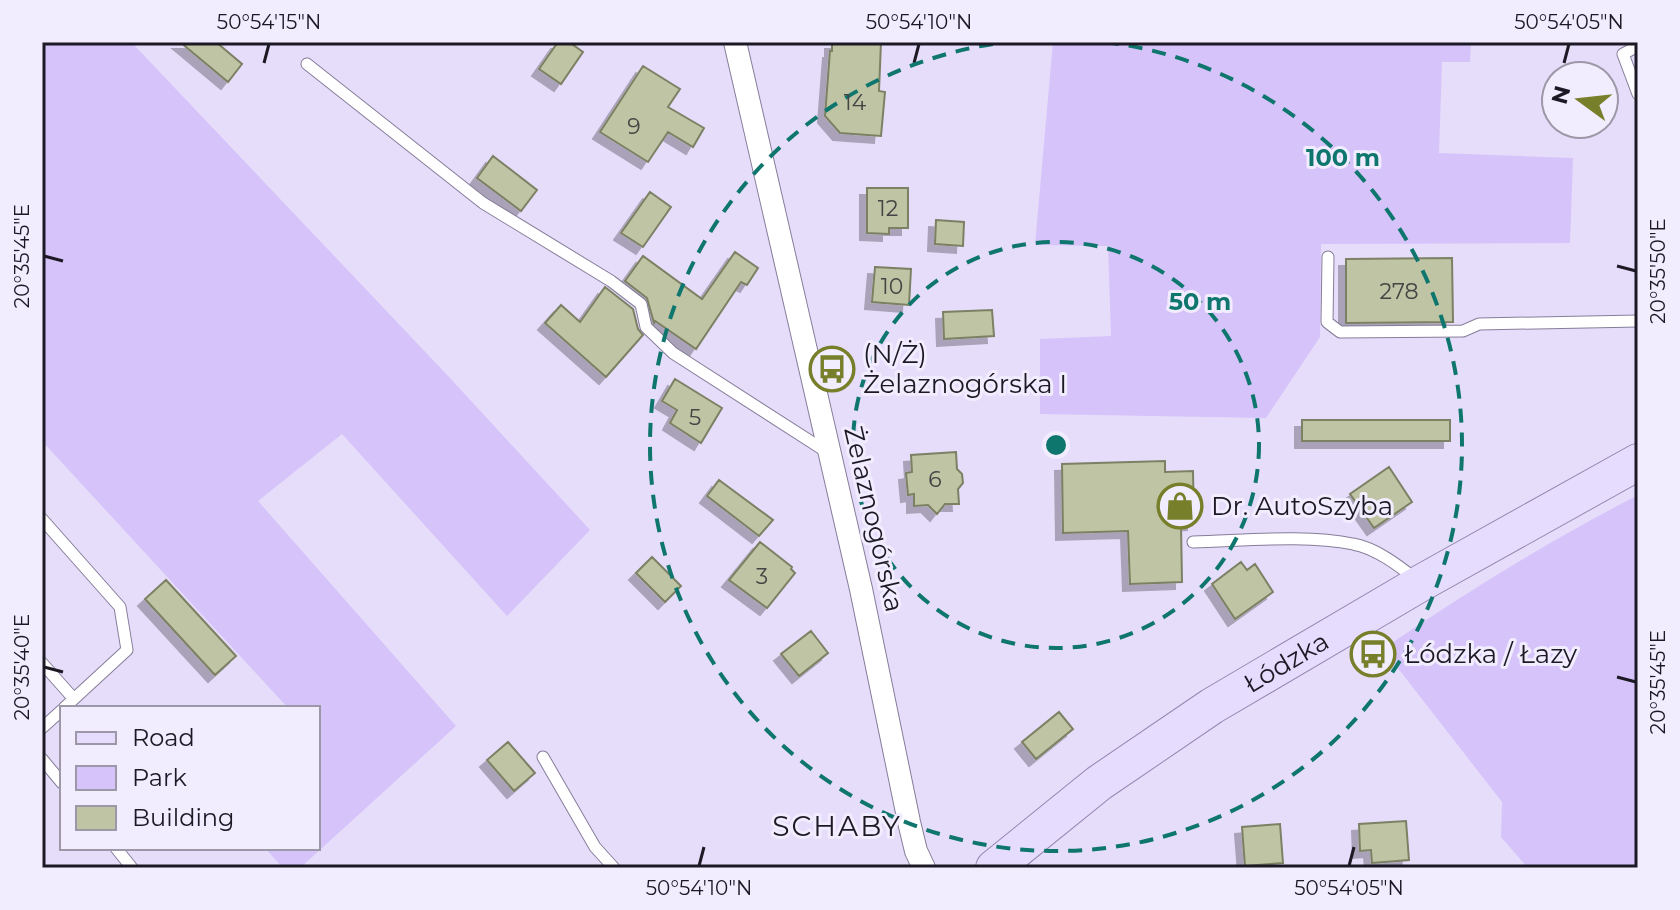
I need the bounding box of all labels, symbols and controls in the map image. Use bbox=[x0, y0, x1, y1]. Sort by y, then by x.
text: 50°54'15"N bbox=[217, 10, 321, 34]
text: 50°54'10"N bbox=[866, 10, 972, 34]
text: 50°54'05"N bbox=[1514, 10, 1624, 34]
north arrow bbox=[1540, 60, 1620, 140]
text: N bbox=[1546, 83, 1577, 107]
house number: 14 bbox=[844, 89, 867, 116]
house number: 9 bbox=[627, 113, 641, 140]
text: 100 m bbox=[1306, 143, 1380, 172]
house number: 12 bbox=[878, 195, 898, 222]
text: 20°35'45"E bbox=[10, 204, 34, 308]
text: 20°35'50"E bbox=[1646, 218, 1670, 324]
house number: 10 bbox=[881, 273, 903, 300]
house number: 278 bbox=[1379, 278, 1419, 305]
text: 50 m bbox=[1169, 287, 1231, 316]
place label: (N/Ż) Żelaznogórska I bbox=[863, 338, 1067, 400]
bus stop icon: (N/Ż) Żelaznogórska I bbox=[808, 345, 856, 393]
house number: 5 bbox=[689, 404, 701, 431]
street label: Żelaznogórska bbox=[837, 423, 911, 615]
centre of rings bbox=[1042, 431, 1070, 459]
house number: 6 bbox=[928, 466, 942, 493]
shop icon: Dr. AutoSzyba bbox=[1156, 482, 1204, 530]
place label: Dr. AutoSzyba bbox=[1211, 490, 1393, 522]
house number: 3 bbox=[756, 563, 768, 590]
text: 20°35'40"E bbox=[10, 614, 34, 720]
street label: Łódzka bbox=[1238, 625, 1335, 700]
bus stop icon: Łódzka / Łazy bbox=[1349, 630, 1397, 678]
text: 20°35'45"E bbox=[1646, 630, 1670, 734]
place label: Łódzka / Łazy bbox=[1404, 638, 1578, 670]
legend bbox=[60, 706, 320, 850]
text: Road bbox=[132, 723, 195, 752]
text: Park bbox=[132, 763, 187, 792]
text: Building bbox=[132, 803, 235, 832]
district label: SCHABY bbox=[772, 809, 902, 843]
text: 50°54'10"N bbox=[646, 876, 752, 900]
text: 50°54'05"N bbox=[1294, 876, 1404, 900]

